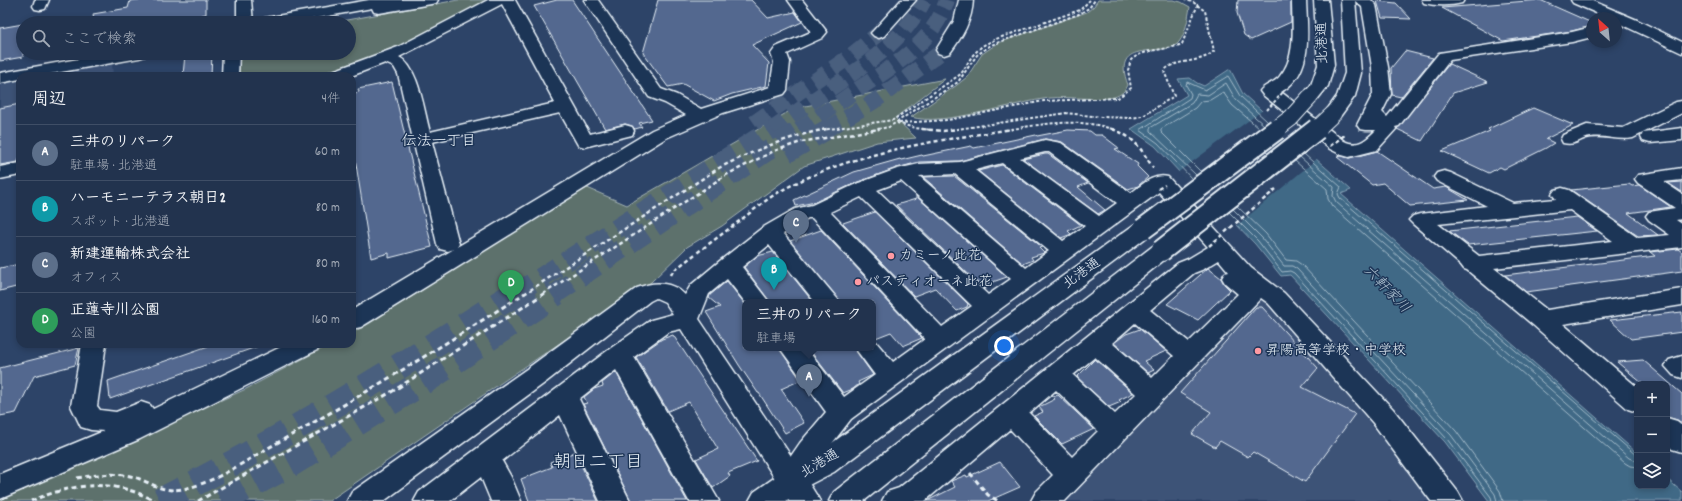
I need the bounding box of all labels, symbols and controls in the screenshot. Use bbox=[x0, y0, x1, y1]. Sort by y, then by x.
north arrow bbox=[1586, 12, 1622, 48]
search box bbox=[16, 16, 356, 60]
street label: 北港通 bbox=[1312, 22, 1334, 64]
icon: search bbox=[30, 27, 52, 49]
text: ここで検索 bbox=[62, 29, 137, 51]
text: 周辺 bbox=[32, 89, 66, 113]
text: 4件 bbox=[322, 90, 340, 109]
district label: 伝法一丁目 bbox=[401, 131, 477, 153]
text: 三井のリパーク bbox=[70, 132, 175, 154]
text: A bbox=[41, 143, 49, 162]
text: 60 m bbox=[315, 143, 340, 162]
text: 駐車場 · 北港通 bbox=[70, 157, 157, 176]
text: ハーモニーテラス朝日2 bbox=[70, 188, 226, 210]
text: B bbox=[42, 199, 48, 218]
text: 80 m bbox=[316, 199, 340, 218]
pin: C bbox=[783, 210, 809, 243]
text: スポット · 北港通 bbox=[70, 213, 170, 232]
text: 新建運輸株式会社 bbox=[70, 244, 190, 266]
place label: カミーノ此花 bbox=[899, 246, 982, 266]
marker: カミーノ此花 bbox=[886, 251, 896, 261]
street label: 北港通 bbox=[1059, 254, 1105, 294]
text: C bbox=[42, 255, 48, 274]
text: 80 m bbox=[316, 255, 340, 274]
pin: B bbox=[761, 257, 787, 290]
water label: 六軒家川 bbox=[1357, 261, 1415, 319]
text: オフィス bbox=[70, 269, 122, 288]
pin: D bbox=[498, 270, 524, 303]
place label: パスティオーネ此花 bbox=[866, 272, 992, 292]
marker: パスティオーネ此花 bbox=[853, 277, 863, 287]
popup bbox=[742, 299, 876, 351]
text: 正蓮寺川公園 bbox=[70, 300, 160, 322]
text: 三井のリパーク bbox=[756, 305, 862, 327]
text: D bbox=[42, 311, 48, 330]
text: 160 m bbox=[312, 311, 340, 330]
text: 公園 bbox=[70, 325, 96, 344]
text: 駐車場 bbox=[756, 330, 796, 349]
your location bbox=[994, 336, 1014, 356]
place label: 昇陽高等学校・中学校 bbox=[1266, 341, 1406, 361]
marker: 昇陽高等学校・中学校 bbox=[1253, 346, 1263, 356]
pin: A bbox=[796, 364, 822, 397]
map controls bbox=[1634, 381, 1670, 489]
button: + bbox=[1634, 381, 1670, 417]
button: − bbox=[1634, 417, 1670, 453]
street label: 北港通 bbox=[797, 445, 843, 483]
district label: 朝日二丁目 bbox=[553, 451, 643, 476]
button: layers bbox=[1634, 453, 1670, 489]

